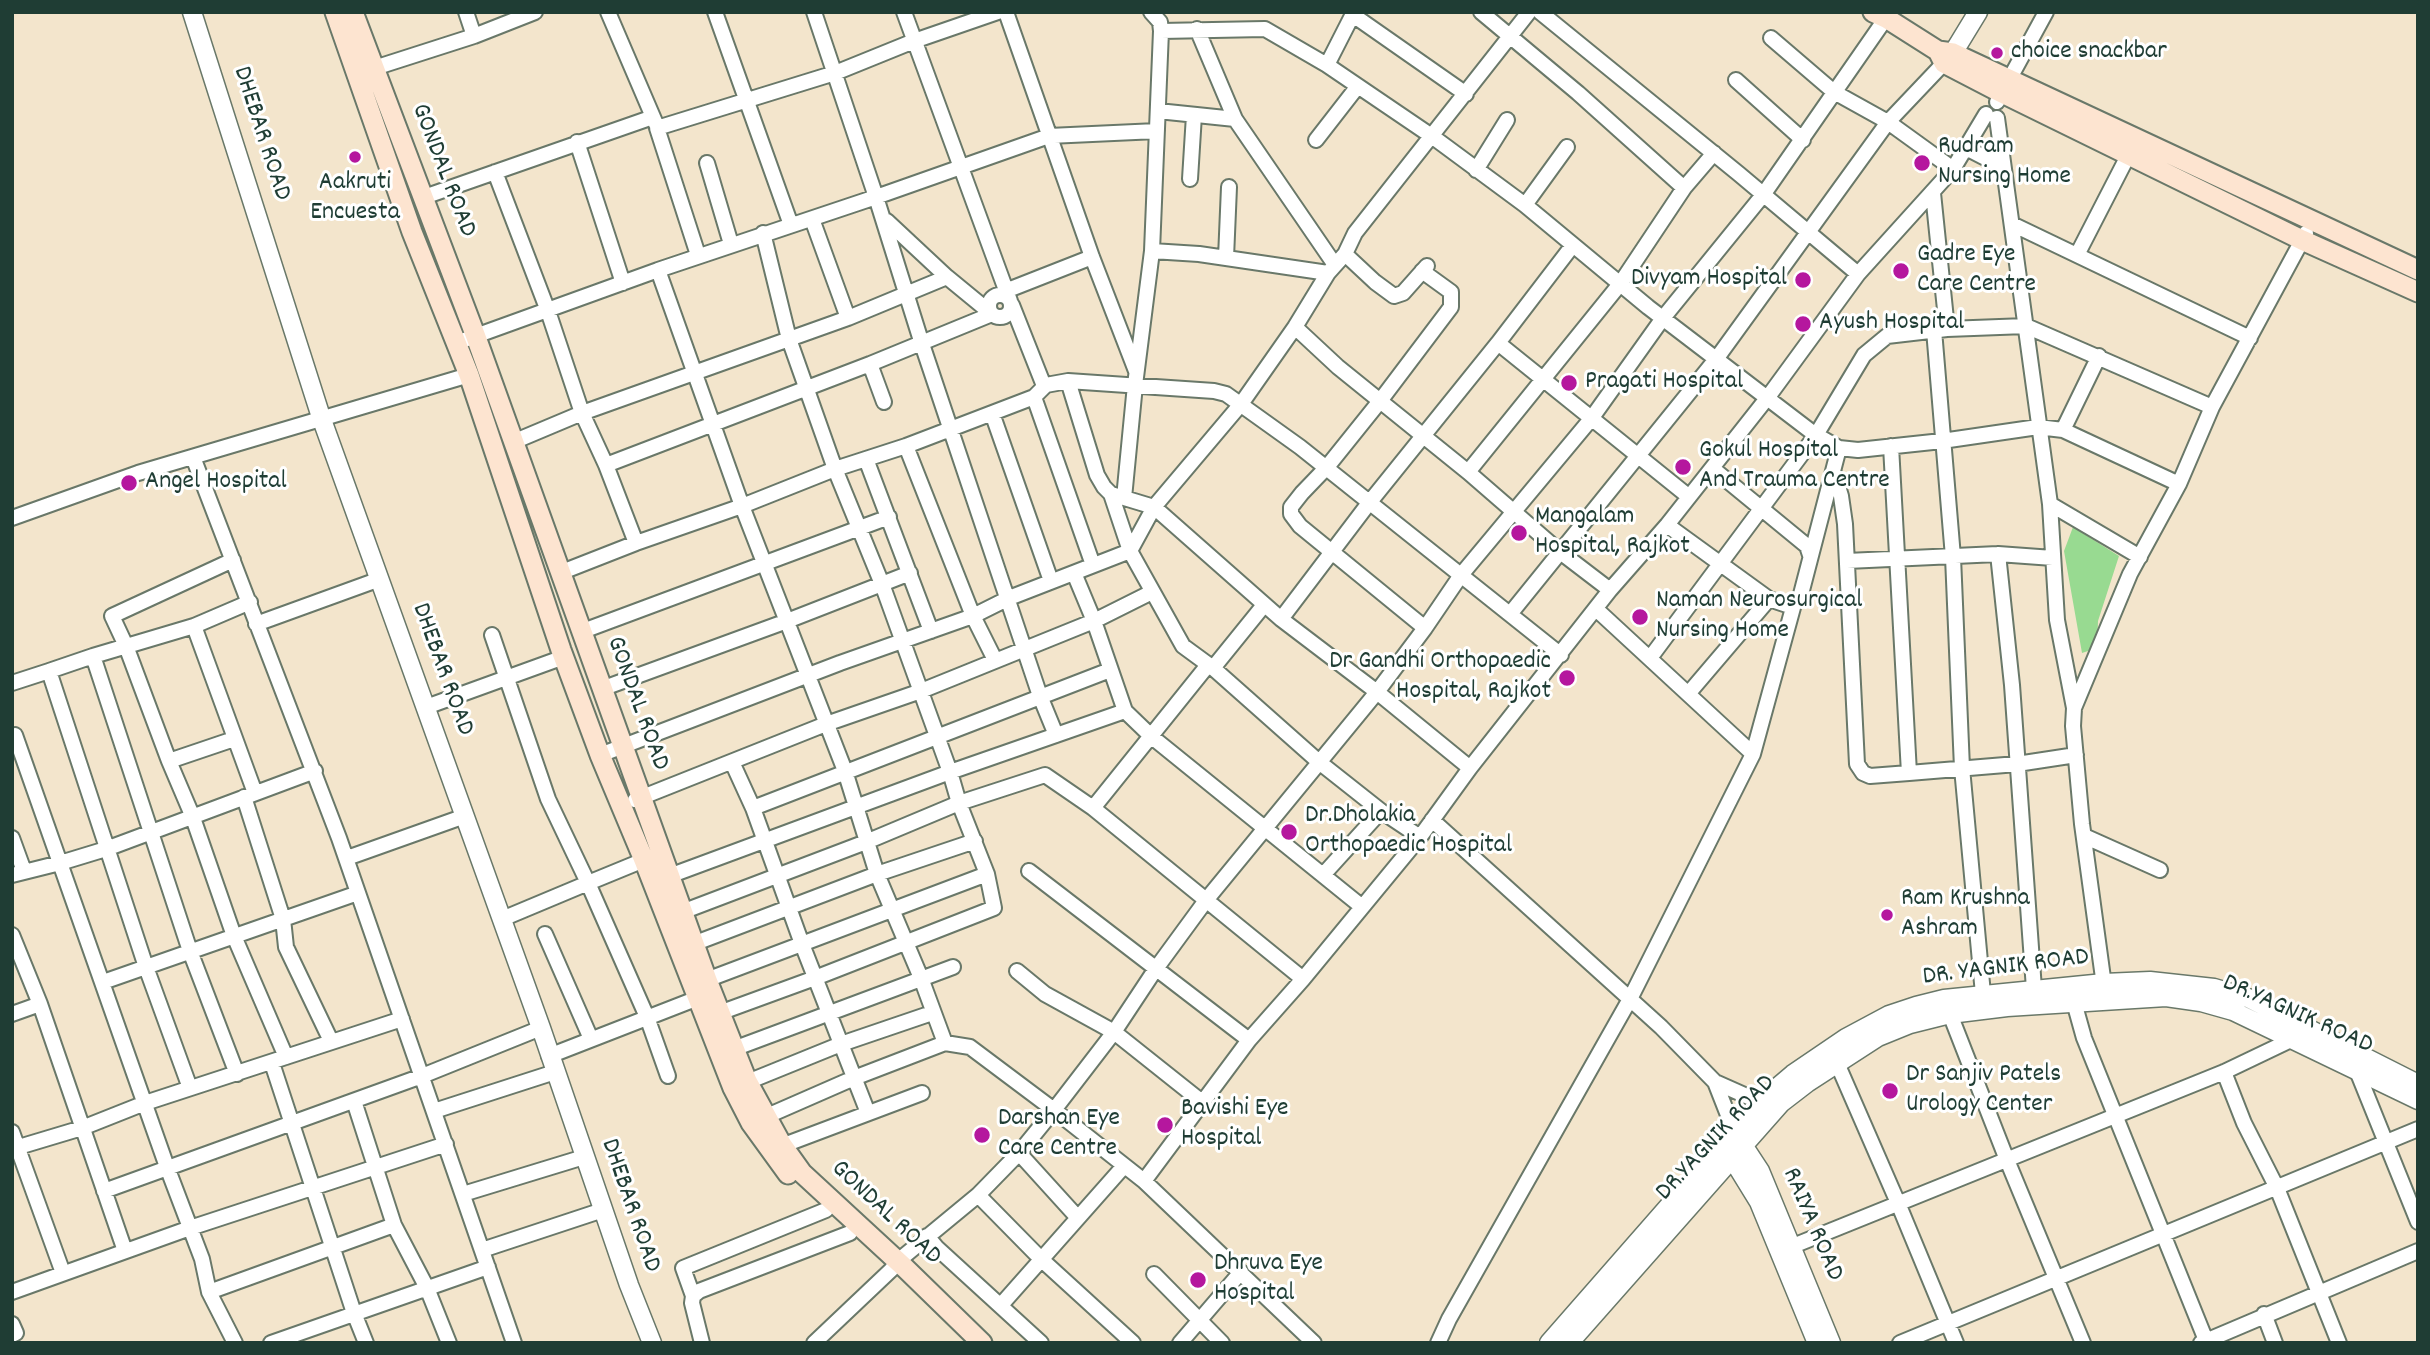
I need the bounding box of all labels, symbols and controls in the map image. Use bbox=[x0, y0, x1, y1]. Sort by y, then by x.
place label: choice snackbar bbox=[2011, 37, 2167, 69]
marker: choice snackbar bbox=[1989, 45, 2005, 61]
street label: DHEBAR ROAD bbox=[224, 63, 296, 205]
street label: GONDAL ROAD bbox=[402, 100, 482, 242]
place label: Rudram Nursing Home bbox=[1938, 132, 2071, 194]
marker: Aakruti Encuesta bbox=[347, 149, 363, 165]
marker: Rudram Nursing Home bbox=[1912, 153, 1932, 173]
place label: Aakruti Encuesta bbox=[310, 168, 400, 230]
place label: Gadre Eye Care Centre bbox=[1917, 240, 2036, 302]
marker: Gadre Eye Care Centre bbox=[1891, 261, 1911, 281]
place label: Divyam Hospital bbox=[1631, 264, 1787, 296]
marker: Divyam Hospital bbox=[1793, 270, 1813, 290]
place label: Ayush Hospital bbox=[1819, 308, 1964, 340]
marker: Ayush Hospital bbox=[1793, 314, 1813, 334]
place label: Pragati Hospital bbox=[1585, 367, 1743, 399]
marker: Pragati Hospital bbox=[1559, 373, 1579, 393]
place label: Gokul Hospital And Trauma Centre bbox=[1699, 436, 1890, 498]
marker: Gokul Hospital And Trauma Centre bbox=[1673, 457, 1693, 477]
place label: Angel Hospital bbox=[145, 467, 287, 499]
marker: Angel Hospital bbox=[119, 473, 139, 493]
place label: Mangalam Hospital, Rajkot bbox=[1535, 502, 1690, 564]
marker: Mangalam Hospital, Rajkot bbox=[1509, 523, 1529, 543]
place label: Naman Neurosurgical Nursing Home bbox=[1656, 586, 1863, 648]
street label: DHEBAR ROAD bbox=[403, 599, 479, 741]
marker: Naman Neurosurgical Nursing Home bbox=[1630, 607, 1650, 627]
street label: GONDAL ROAD bbox=[597, 633, 675, 775]
place label: Dr Gandhi Orthopaedic Hospital, Rajkot bbox=[1329, 647, 1551, 708]
marker: Dr Gandhi Orthopaedic Hospital, Rajkot bbox=[1557, 668, 1577, 688]
place label: Dr.Dholakia Orthopaedic Hospital bbox=[1305, 801, 1512, 862]
marker: Dr.Dholakia Orthopaedic Hospital bbox=[1279, 822, 1299, 842]
place label: Ram Krushna Ashram bbox=[1901, 884, 2030, 946]
marker: Ram Krushna Ashram bbox=[1879, 907, 1895, 923]
street label: DR. YAGNIK ROAD bbox=[1921, 943, 2091, 995]
street label: DR.YAGNIK ROAD bbox=[2217, 969, 2377, 1063]
place label: Dr Sanjiv Patels Urology Center bbox=[1906, 1060, 2061, 1122]
street label: DR.YAGNIK ROAD bbox=[1651, 1069, 1783, 1209]
marker: Dr Sanjiv Patels Urology Center bbox=[1880, 1081, 1900, 1101]
place label: Bavishi Eye Hospital bbox=[1181, 1094, 1288, 1156]
place label: Darshan Eye Care Centre bbox=[998, 1104, 1120, 1166]
marker: Bavishi Eye Hospital bbox=[1155, 1115, 1175, 1135]
marker: Darshan Eye Care Centre bbox=[972, 1125, 992, 1145]
street label: DHEBAR ROAD bbox=[592, 1135, 666, 1277]
street label: GONDAL ROAD bbox=[823, 1155, 947, 1273]
street label: RAIYA ROAD bbox=[1773, 1164, 1849, 1286]
place label: Dhruva Eye Hospital bbox=[1214, 1249, 1323, 1310]
marker: Dhruva Eye Hospital bbox=[1188, 1270, 1208, 1290]

